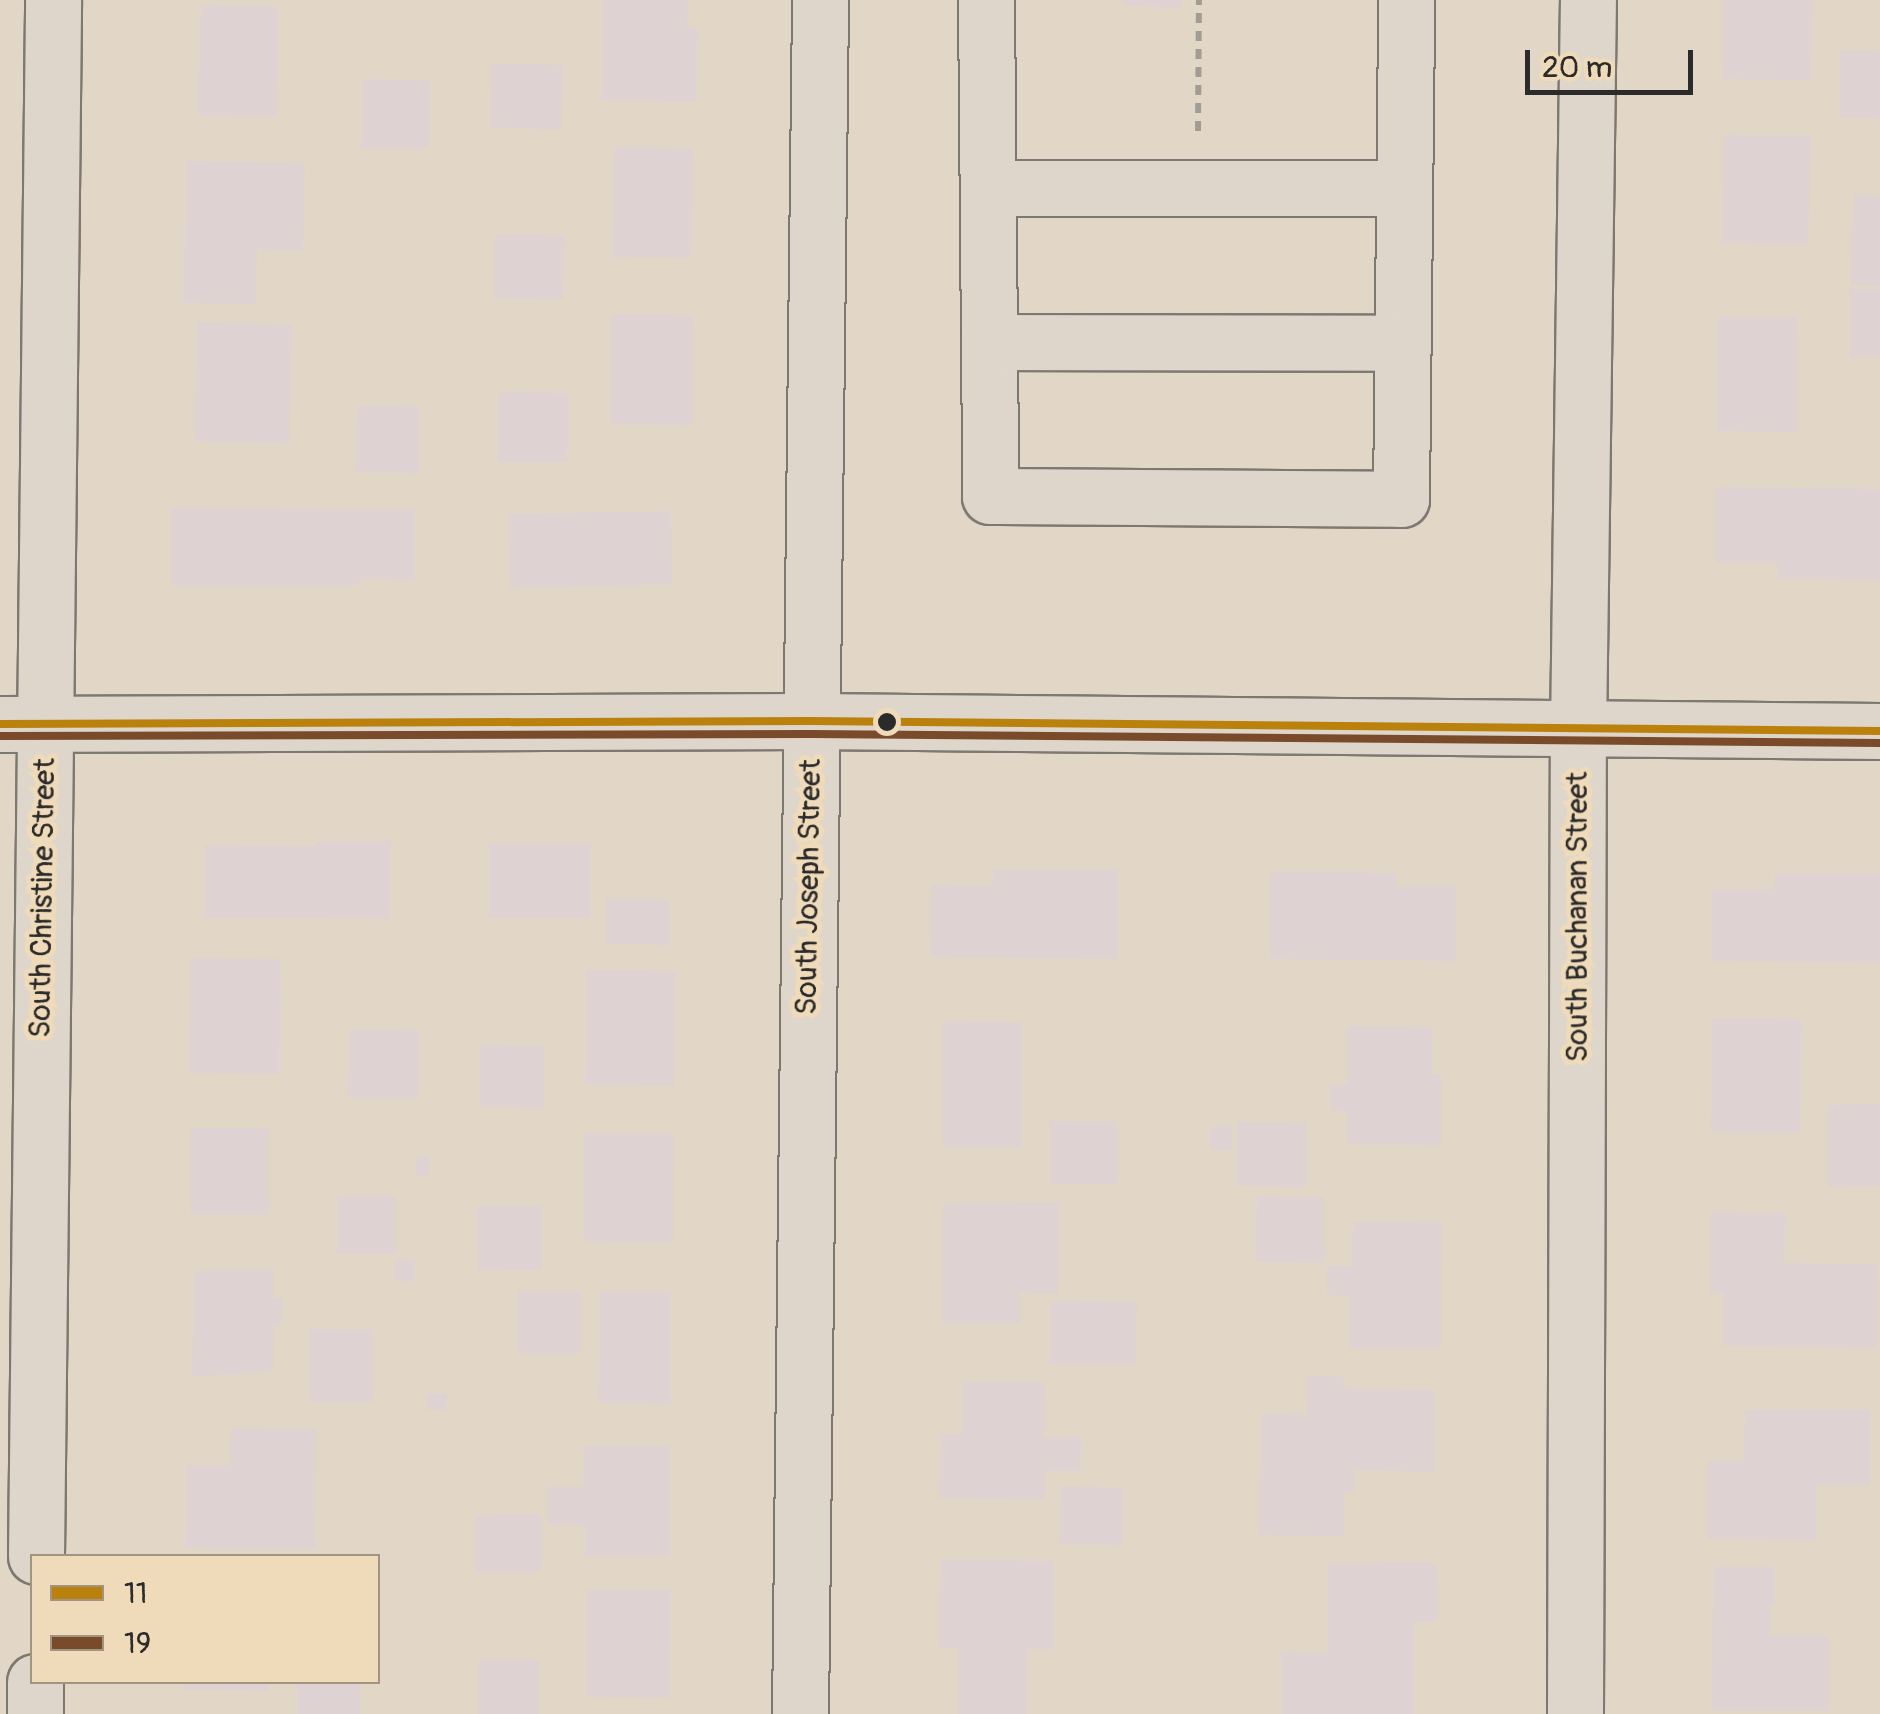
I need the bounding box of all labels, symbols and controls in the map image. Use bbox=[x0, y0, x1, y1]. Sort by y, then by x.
scale bar bbox=[1530, 30, 1698, 92]
text: 20 m bbox=[1542, 49, 1612, 86]
unlabelled marker bbox=[877, 712, 897, 732]
street label: South Christine Street bbox=[23, 758, 63, 1038]
street label: South Joseph Street bbox=[789, 759, 829, 1015]
street label: South Buchanan Street bbox=[1560, 772, 1596, 1062]
legend bbox=[30, 1554, 380, 1684]
text: 11 bbox=[124, 1575, 147, 1612]
text: 19 bbox=[124, 1625, 151, 1662]

